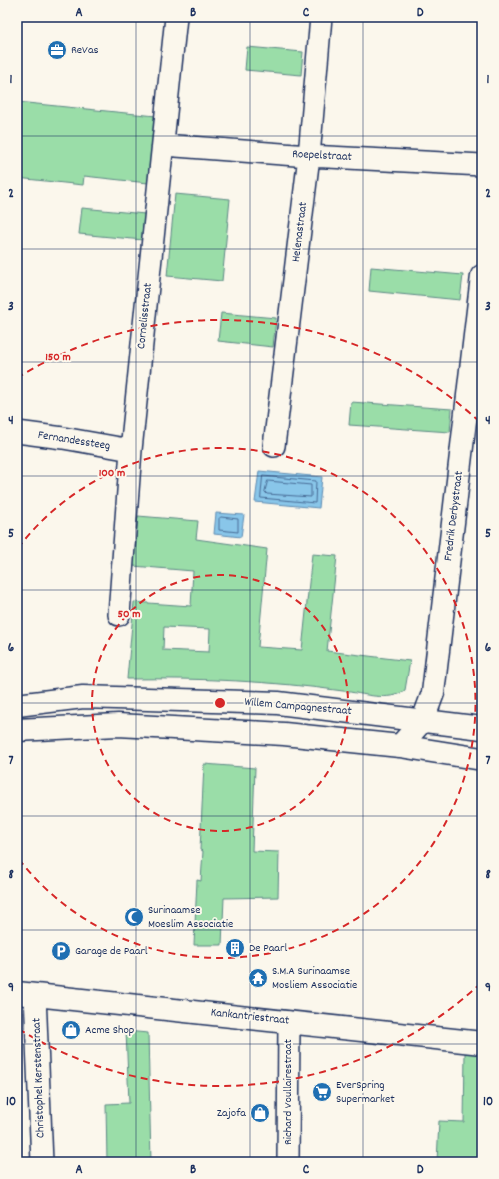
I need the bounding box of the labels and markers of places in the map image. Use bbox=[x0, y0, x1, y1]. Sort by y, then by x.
office icon: ReVas bbox=[46, 39, 68, 61]
place label: ReVas bbox=[71, 42, 99, 59]
centre of rings bbox=[213, 696, 227, 710]
place label: Surinaamse Moeslim Associatie bbox=[148, 902, 233, 933]
mosque icon: Surinaamse Moeslim Associatie bbox=[123, 906, 145, 928]
building icon: De Paarl bbox=[224, 937, 246, 959]
parking icon: Garage de Paarl bbox=[50, 940, 72, 962]
place label: De Paarl bbox=[249, 940, 287, 957]
place label: Garage de Paarl bbox=[75, 943, 148, 960]
place label: S.M.A Surinaamse Mosliem Associatie bbox=[272, 963, 357, 994]
temple icon: S.M.A Surinaamse Mosliem Associatie bbox=[247, 967, 269, 989]
shop icon: Acme Shop bbox=[60, 1019, 82, 1041]
place label: Acme Shop bbox=[85, 1022, 134, 1039]
place label: EverSpring Supermarket bbox=[336, 1077, 395, 1108]
supermarket icon: EverSpring Supermarket bbox=[311, 1081, 333, 1103]
shop icon: Zajofa bbox=[249, 1102, 271, 1124]
place label: Zajofa bbox=[217, 1105, 246, 1122]

